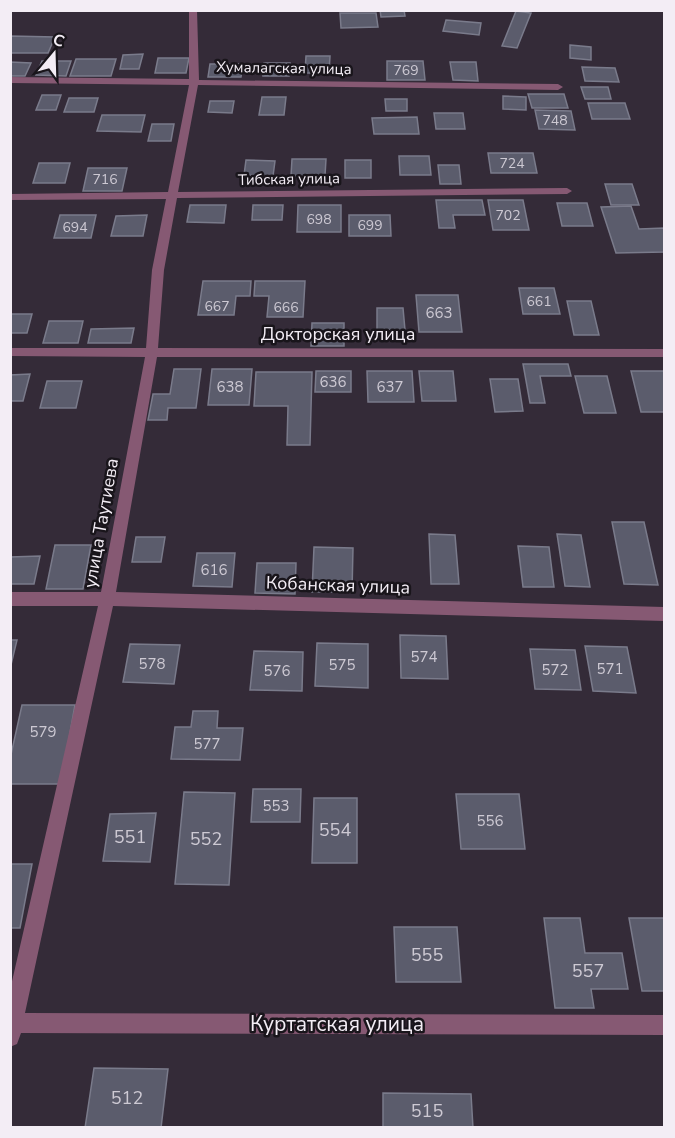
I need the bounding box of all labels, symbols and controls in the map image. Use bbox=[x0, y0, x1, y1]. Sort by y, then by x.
north arrow bbox=[24, 24, 84, 84]
text: С bbox=[50, 29, 67, 53]
street label: Хумалагская улица bbox=[216, 57, 352, 79]
house number: 769 bbox=[393, 61, 419, 80]
house number: 748 bbox=[542, 111, 568, 130]
house number: 724 bbox=[499, 154, 525, 173]
street label: Тибская улица bbox=[238, 168, 340, 190]
house number: 716 bbox=[92, 170, 118, 189]
house number: 702 bbox=[495, 206, 521, 225]
house number: 698 bbox=[306, 210, 332, 229]
house number: 699 bbox=[357, 216, 383, 235]
house number: 694 bbox=[62, 218, 88, 237]
house number: 661 bbox=[526, 292, 552, 311]
house number: 667 bbox=[204, 297, 230, 316]
house number: 666 bbox=[273, 298, 299, 317]
house number: 663 bbox=[425, 303, 453, 323]
street label: Докторская улица bbox=[261, 322, 415, 346]
house number: 636 bbox=[319, 372, 347, 392]
house number: 638 bbox=[216, 377, 244, 397]
house number: 637 bbox=[376, 377, 404, 397]
street label: улица Таутиева bbox=[78, 456, 124, 590]
house number: 616 bbox=[200, 560, 228, 580]
street label: Кобанская улица bbox=[265, 570, 411, 600]
house number: 574 bbox=[410, 647, 438, 667]
house number: 578 bbox=[138, 654, 166, 674]
house number: 575 bbox=[328, 655, 356, 675]
house number: 571 bbox=[596, 659, 624, 679]
house number: 572 bbox=[541, 660, 569, 680]
house number: 576 bbox=[263, 661, 291, 681]
house number: 579 bbox=[29, 722, 57, 742]
house number: 577 bbox=[193, 734, 221, 754]
house number: 553 bbox=[262, 796, 290, 816]
house number: 556 bbox=[476, 811, 504, 831]
house number: 554 bbox=[319, 818, 351, 842]
house number: 551 bbox=[114, 825, 146, 849]
house number: 552 bbox=[190, 827, 222, 851]
house number: 555 bbox=[411, 943, 443, 967]
house number: 557 bbox=[572, 959, 604, 983]
street label: Куртатская улица bbox=[250, 1010, 424, 1038]
house number: 512 bbox=[111, 1086, 143, 1110]
house number: 515 bbox=[411, 1099, 443, 1123]

